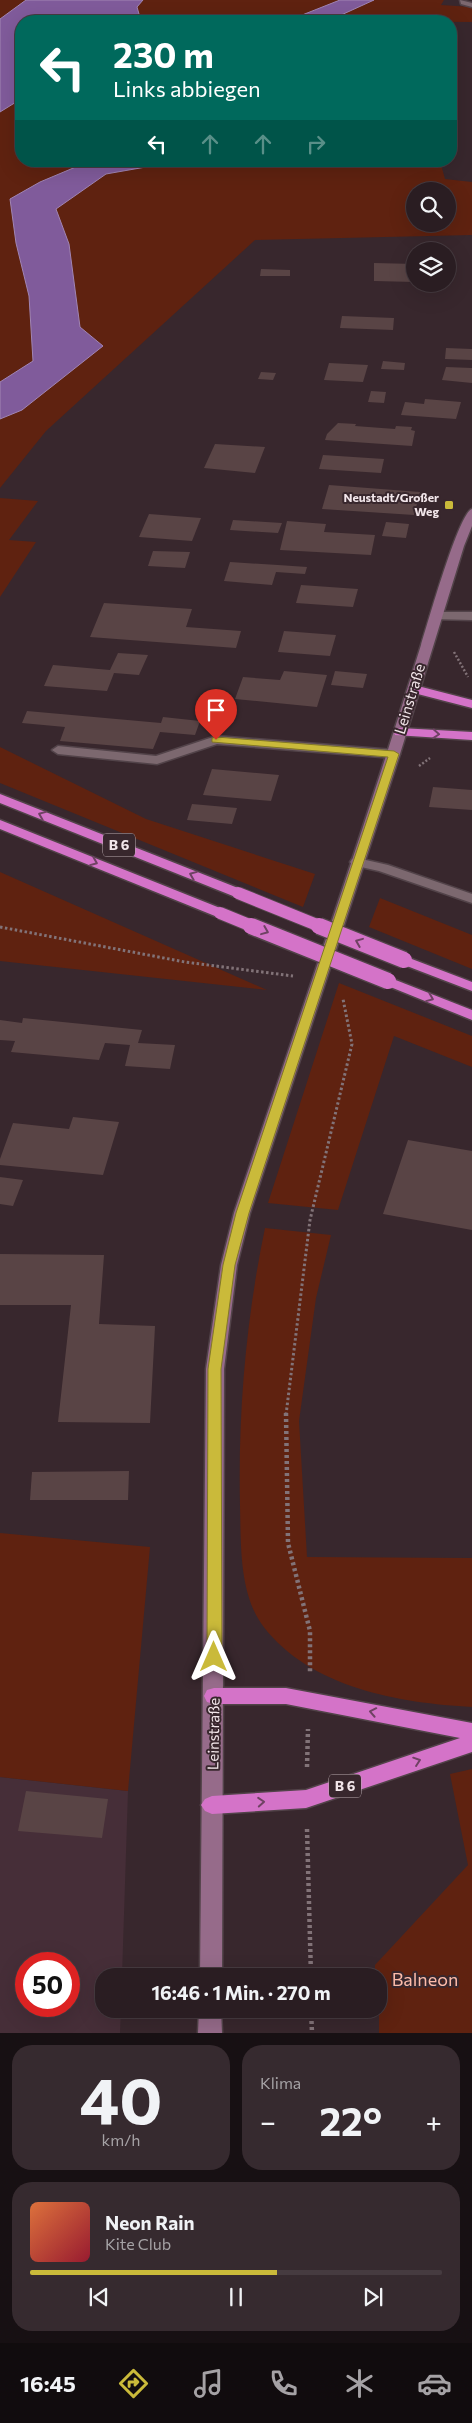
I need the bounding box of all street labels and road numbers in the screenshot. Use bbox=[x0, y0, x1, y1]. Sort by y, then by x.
street label: Leinstraße bbox=[390, 661, 428, 736]
road number: B 6 bbox=[103, 834, 135, 856]
street label: Leinstraße bbox=[203, 1697, 223, 1770]
road number: B 6 bbox=[329, 1774, 361, 1798]

